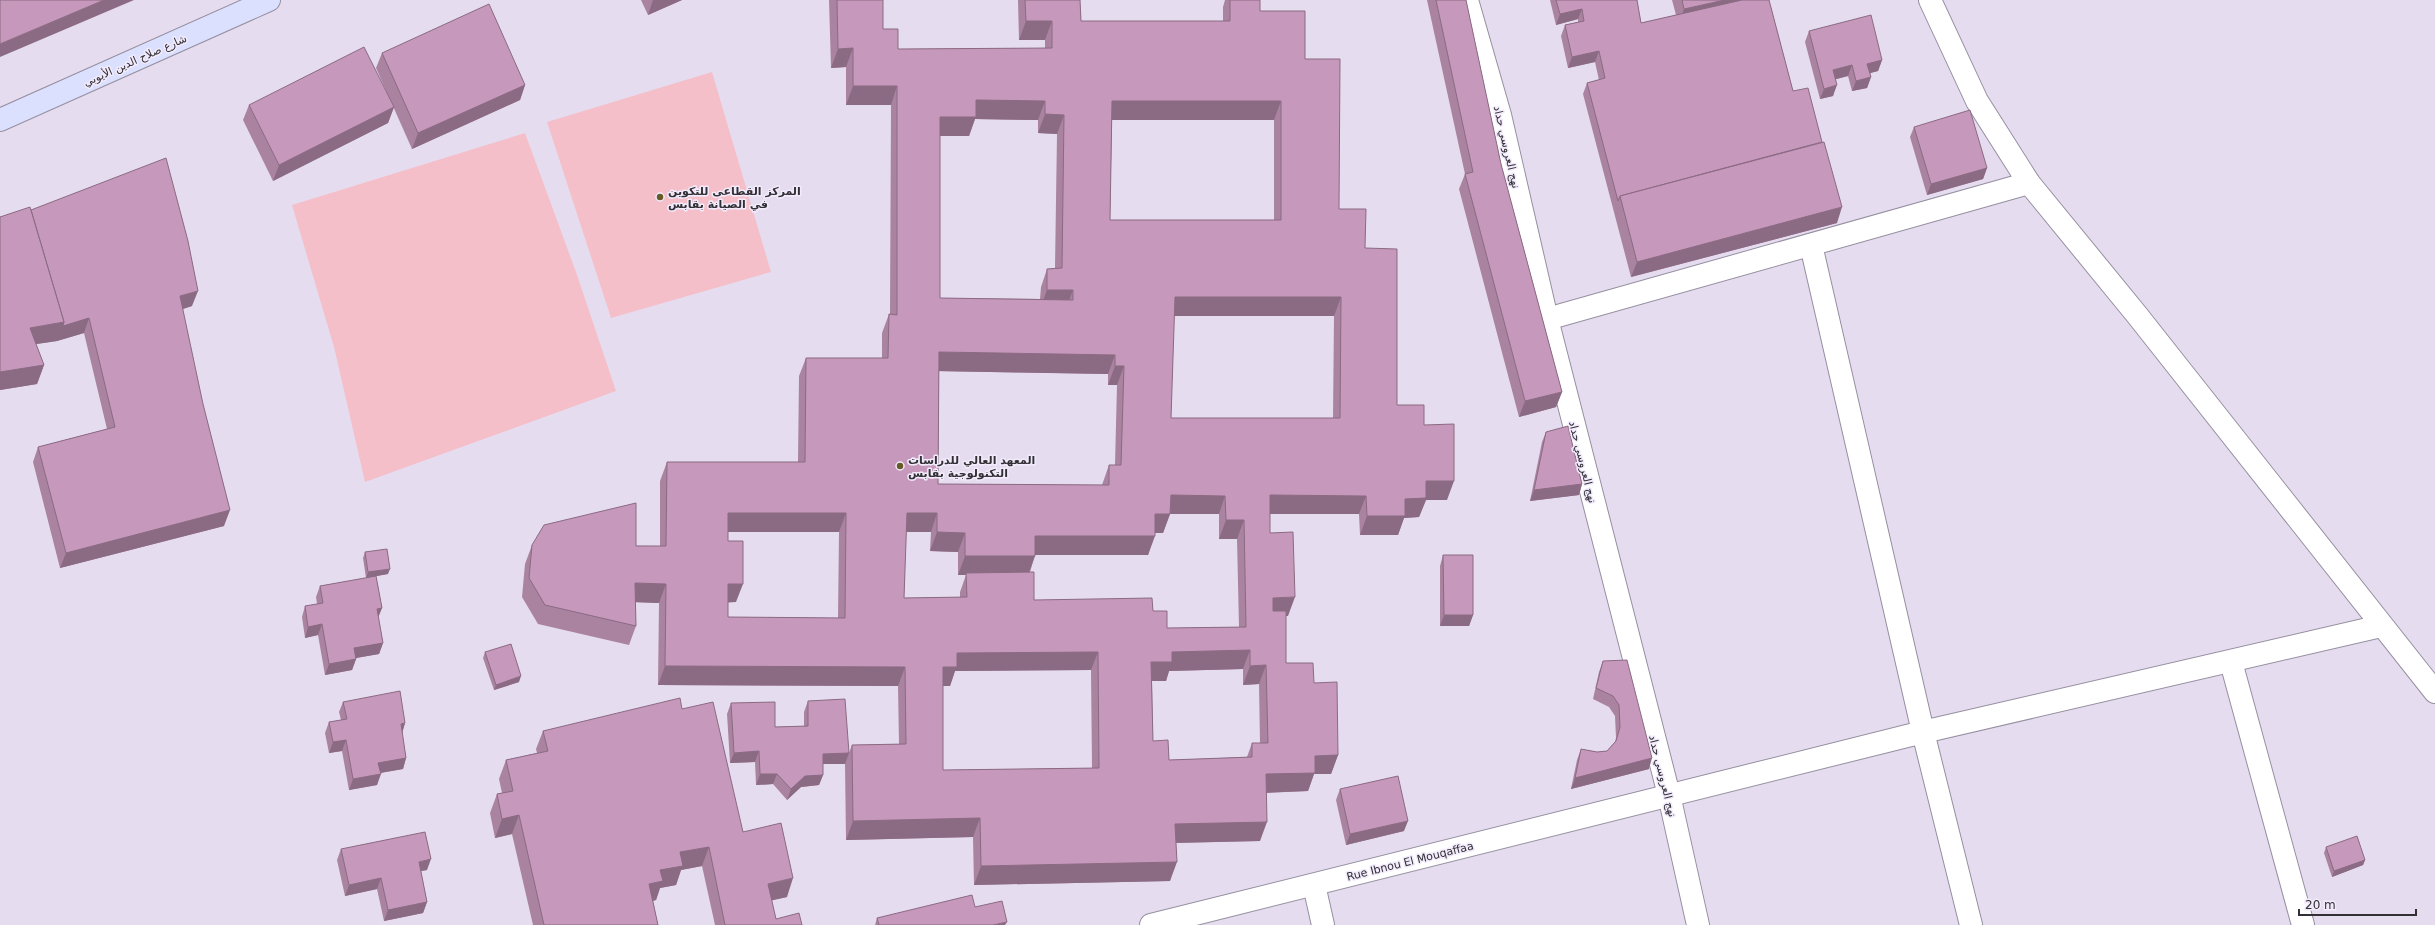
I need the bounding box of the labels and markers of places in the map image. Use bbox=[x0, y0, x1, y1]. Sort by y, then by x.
place label: المركز القطاعى للتكوين في الصيانة بقابس bbox=[668, 185, 801, 211]
marker: المركز القطاعى للتكوين في الصيانة بقابس bbox=[655, 192, 665, 202]
place label: المعهد العالي للدراسات التكنولوجية بقابس bbox=[908, 454, 1035, 480]
marker: المعهد العالي للدراسات التكنولوجية بقابس bbox=[895, 461, 905, 471]

